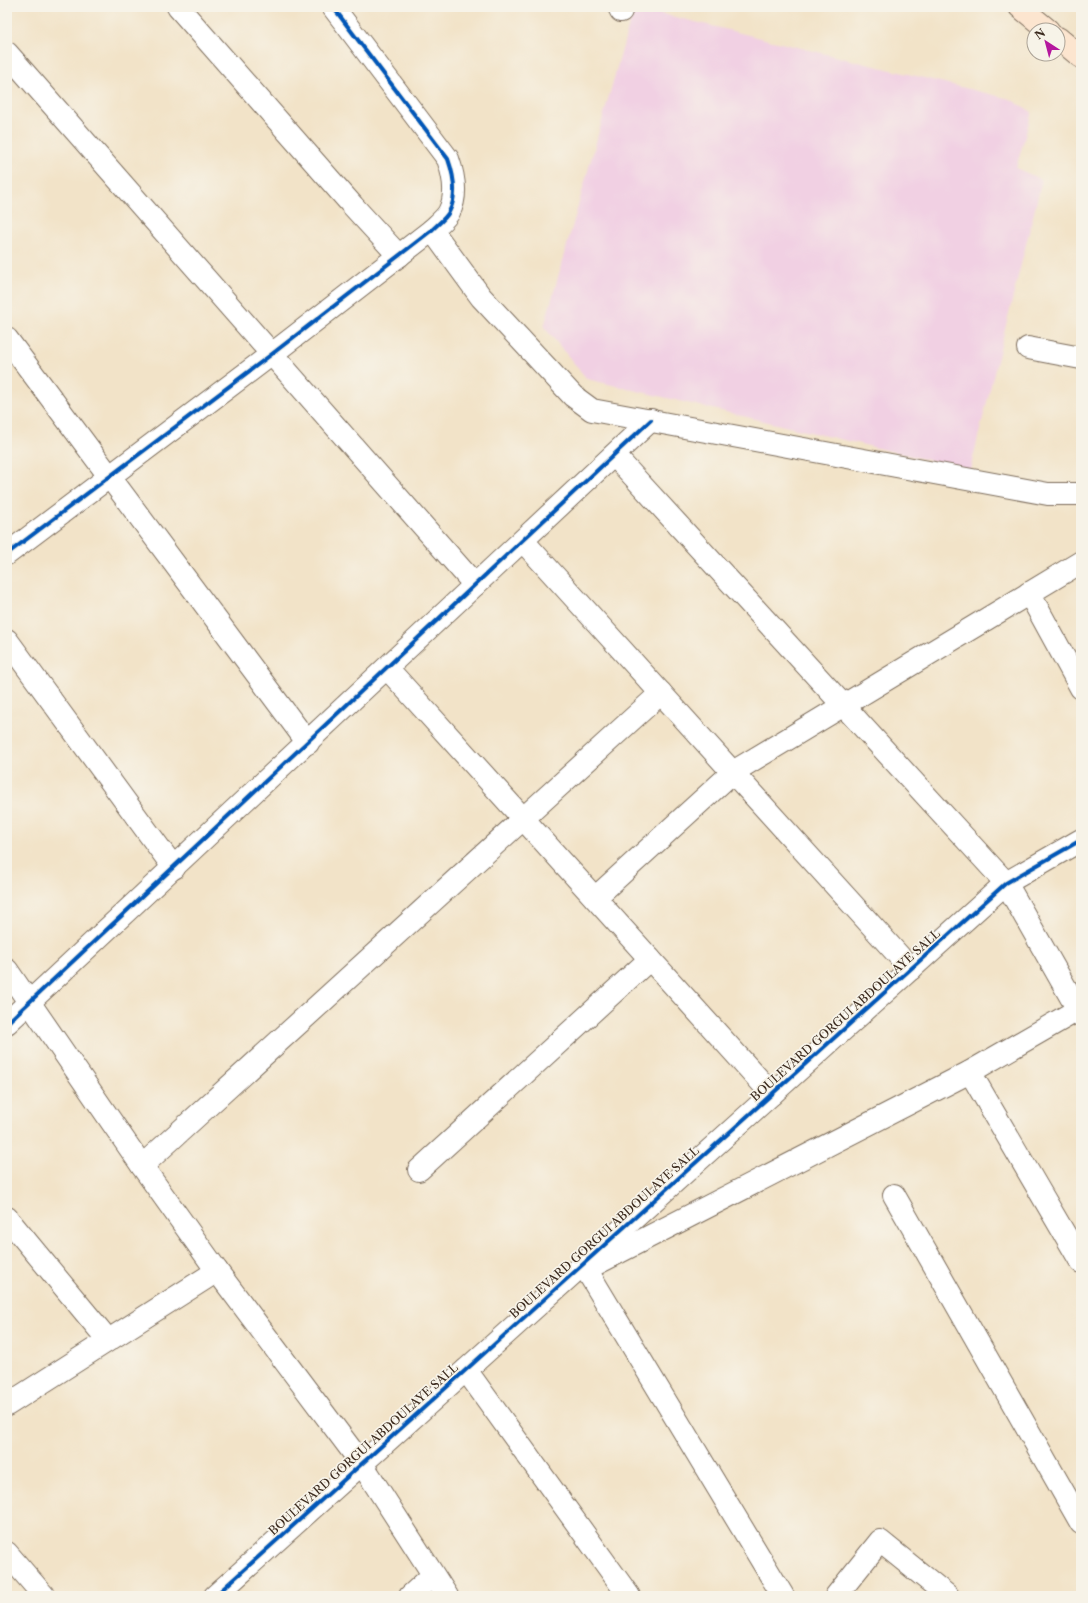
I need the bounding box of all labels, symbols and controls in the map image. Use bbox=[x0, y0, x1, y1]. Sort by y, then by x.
north arrow bbox=[1026, 22, 1066, 62]
text: N bbox=[1032, 25, 1048, 42]
street label: BOULEVARD GORGUI ABDOULAYE SALL bbox=[747, 926, 943, 1104]
street label: BOULEVARD GORGUI ABDOULAYE SALL bbox=[506, 1143, 702, 1321]
street label: BOULEVARD GORGUI ABDOULAYE SALL bbox=[265, 1360, 461, 1538]

